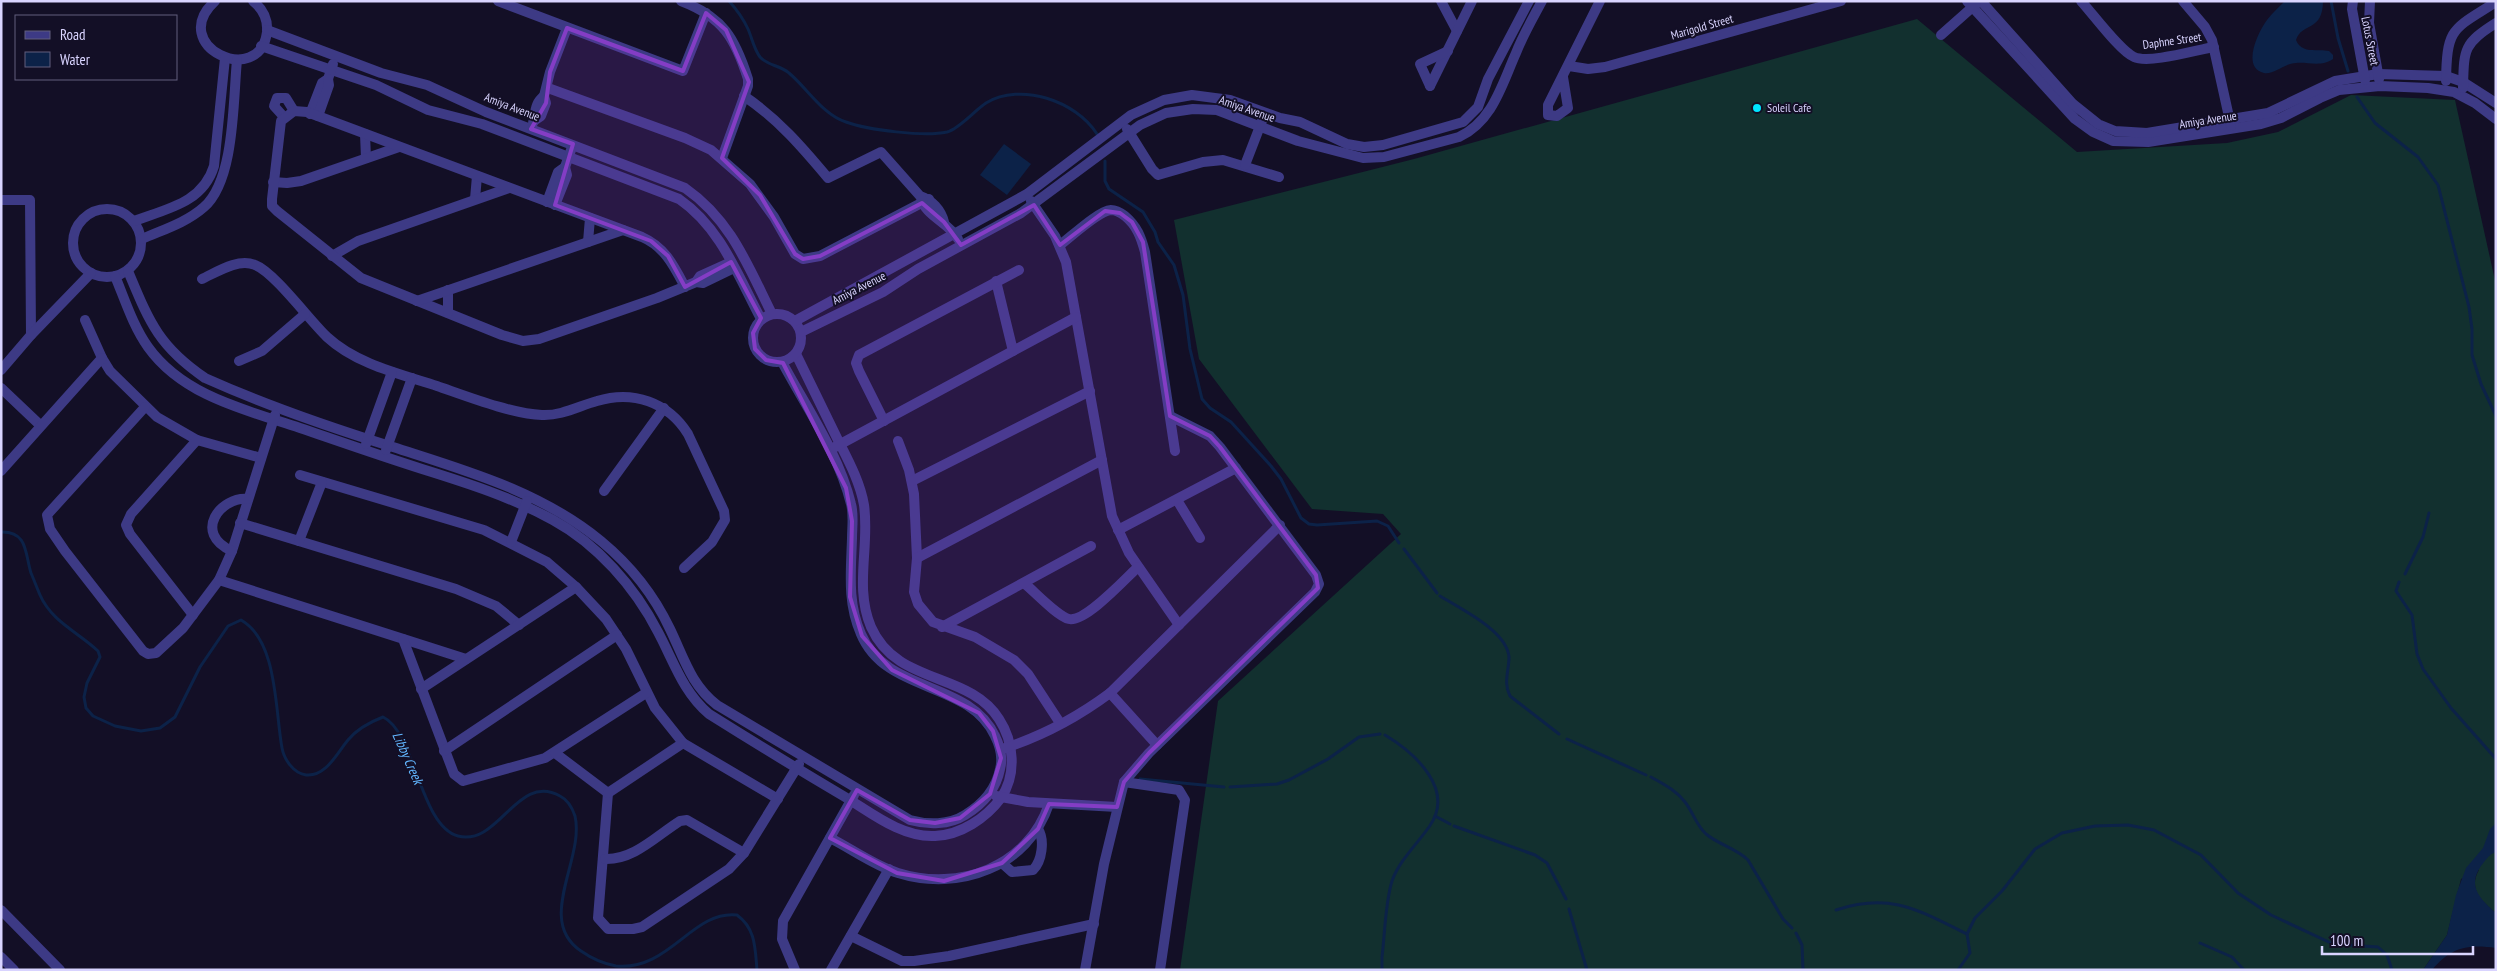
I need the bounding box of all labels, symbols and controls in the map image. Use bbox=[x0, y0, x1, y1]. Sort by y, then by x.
street label: Marigold Street bbox=[1669, 10, 1735, 43]
legend bbox=[15, 15, 178, 80]
street label: Lotus Street bbox=[2358, 15, 2383, 67]
text: Road bbox=[60, 25, 86, 44]
street label: Daphne Street bbox=[2142, 29, 2203, 52]
text: Water bbox=[60, 50, 91, 69]
street label: Amiya Avenue bbox=[482, 89, 542, 124]
street label: Amiya Avenue bbox=[1217, 92, 1277, 125]
place label: Soleil Cafe bbox=[1767, 100, 1811, 115]
marker: Soleil Cafe bbox=[1751, 102, 1763, 114]
street label: Amiya Avenue bbox=[2178, 108, 2238, 131]
street label: Amiya Avenue bbox=[830, 268, 888, 307]
water label: Libby Creek bbox=[388, 729, 428, 789]
scale bar bbox=[2322, 924, 2473, 956]
text: 100 m bbox=[2330, 931, 2363, 950]

